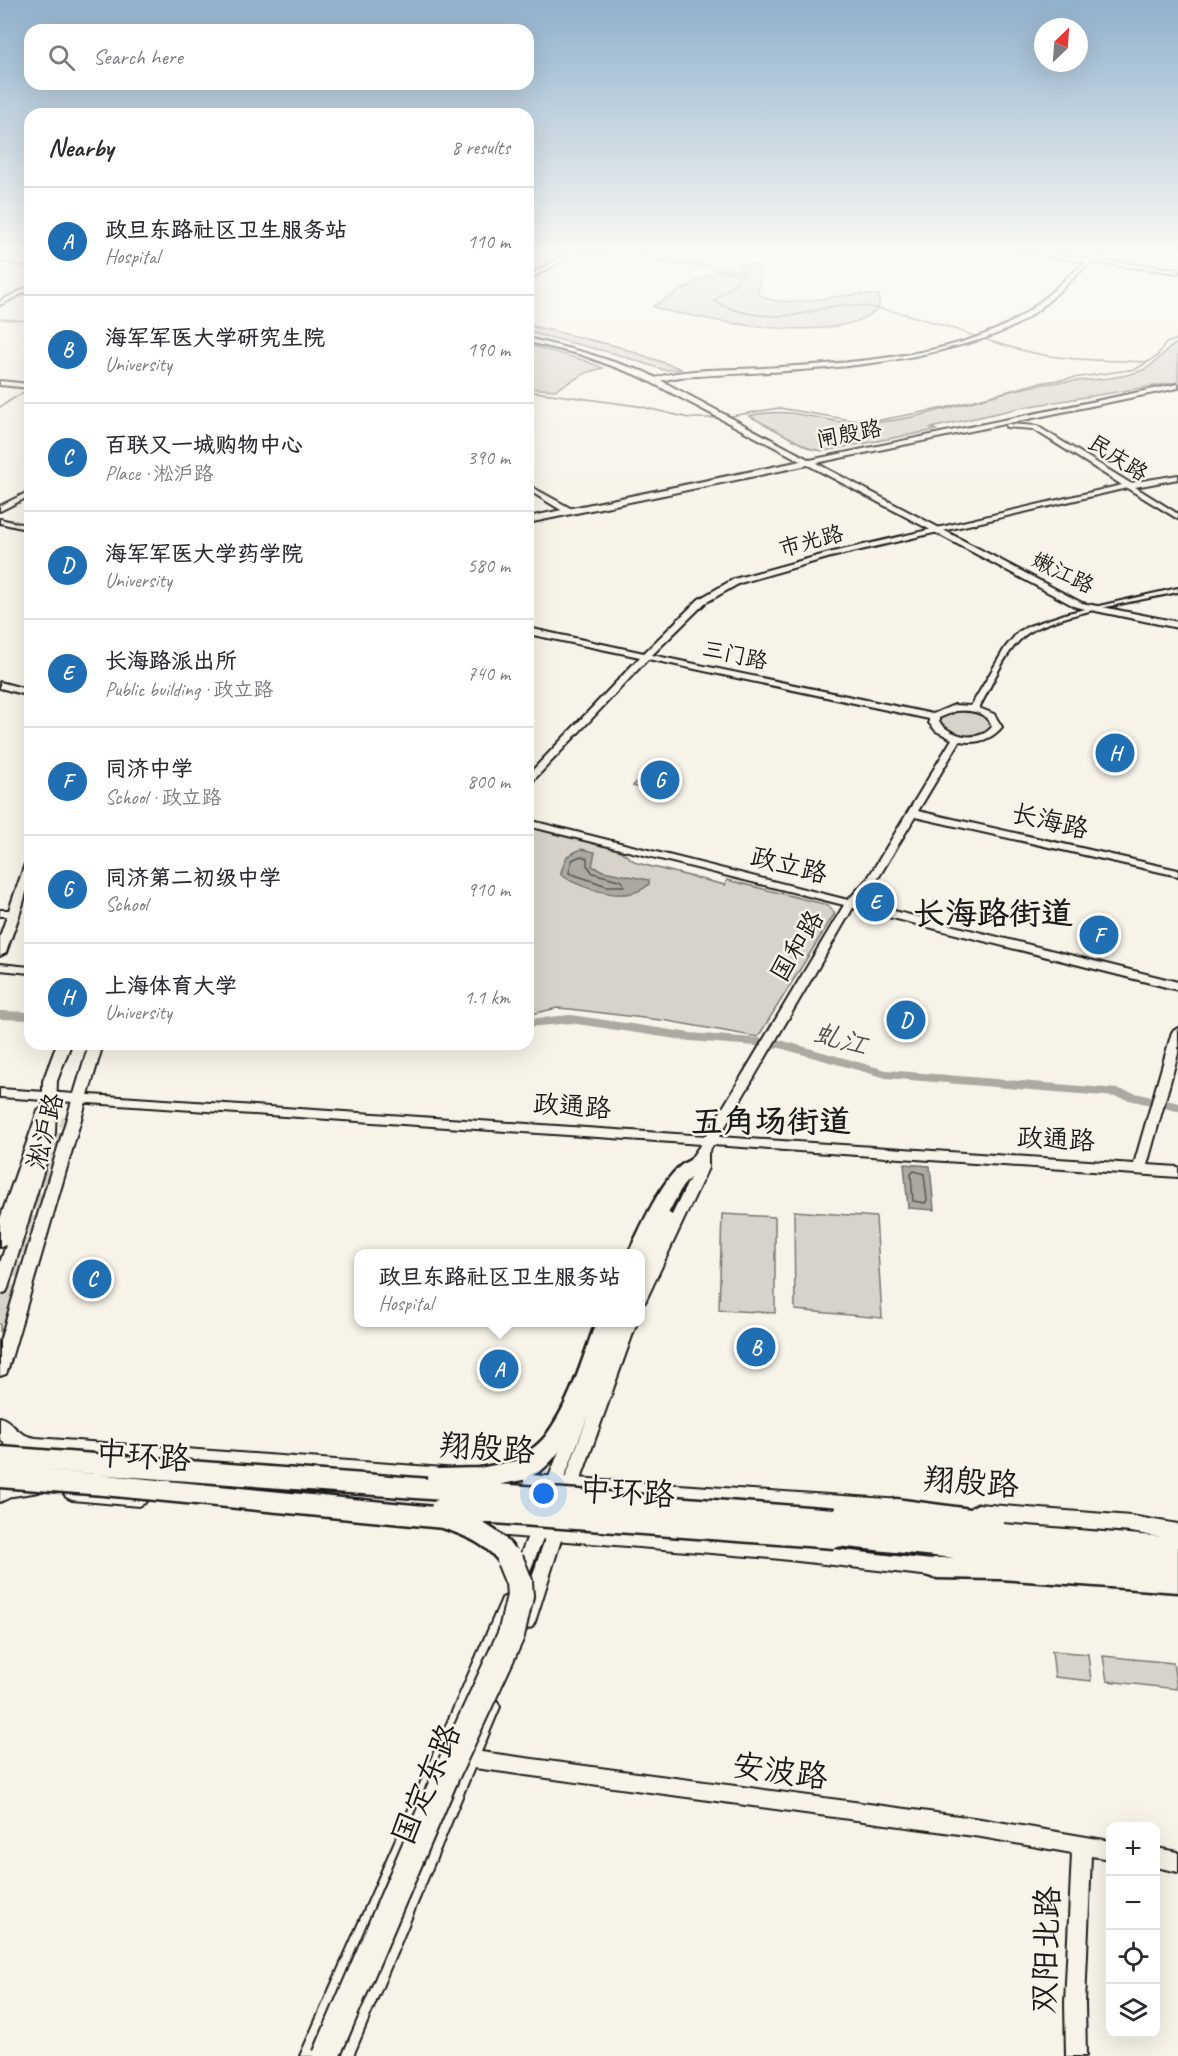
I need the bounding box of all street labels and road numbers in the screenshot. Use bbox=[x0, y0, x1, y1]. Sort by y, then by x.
street label: 闸殷路 bbox=[814, 414, 884, 454]
street label: 民庆路 bbox=[1083, 428, 1153, 488]
street label: 市光路 bbox=[775, 519, 847, 563]
street label: 嫩江路 bbox=[1027, 546, 1099, 600]
street label: 三门路 bbox=[700, 634, 770, 676]
street label: 长海路 bbox=[1008, 796, 1092, 846]
street label: 政立路 bbox=[747, 840, 831, 890]
street label: 国和路 bbox=[763, 904, 831, 988]
street label: 政通路 bbox=[532, 1087, 612, 1125]
street label: 淞沪路 bbox=[19, 1089, 71, 1173]
street label: 政通路 bbox=[1016, 1120, 1096, 1158]
street label: 翔殷路 bbox=[438, 1424, 536, 1472]
street label: 中环路 bbox=[94, 1432, 192, 1480]
street label: 翔殷路 bbox=[922, 1458, 1020, 1506]
street label: 中环路 bbox=[578, 1468, 676, 1516]
street label: 国定东路 bbox=[382, 1717, 470, 1851]
street label: 安波路 bbox=[730, 1744, 830, 1798]
street label: 双阳北路 bbox=[1023, 1885, 1069, 2015]

